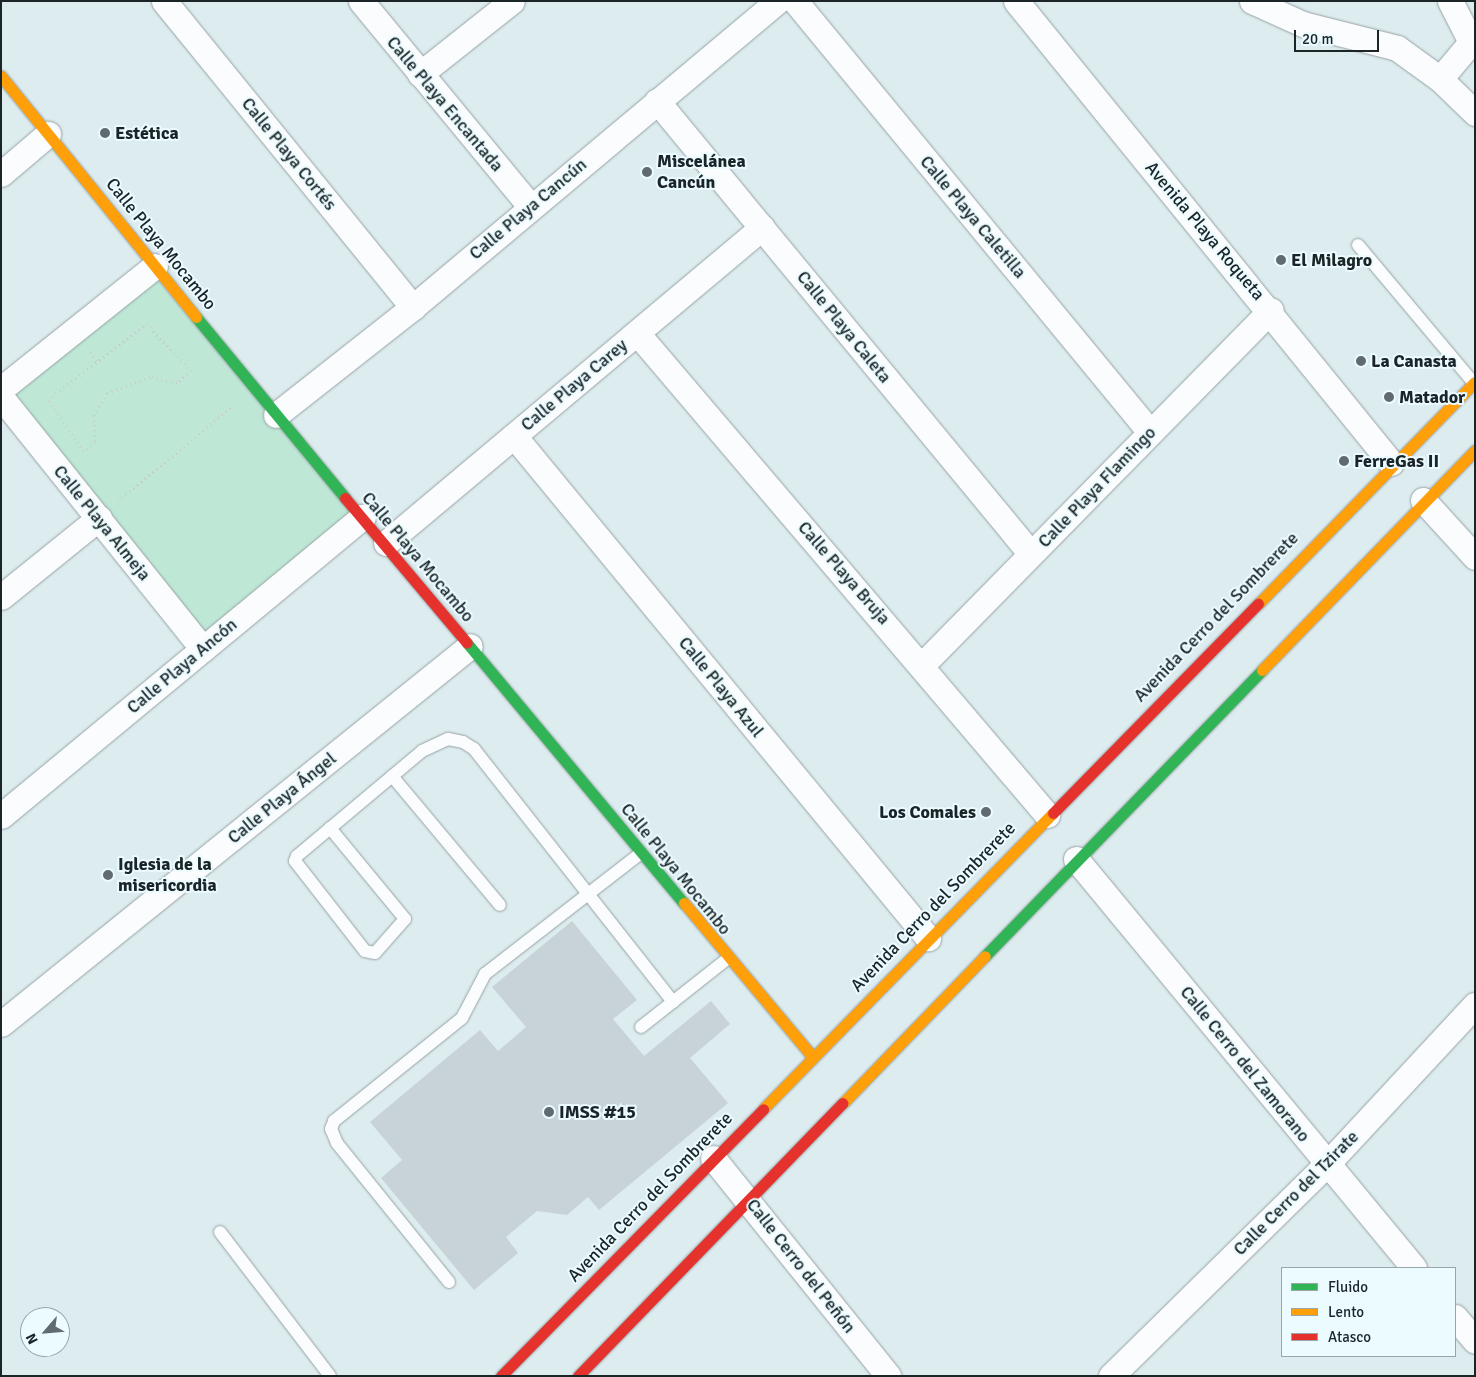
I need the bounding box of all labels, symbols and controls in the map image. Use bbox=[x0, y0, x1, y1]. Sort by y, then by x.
scale bar bbox=[1296, 20, 1381, 52]
text: 20 m bbox=[1302, 30, 1333, 48]
street label: Calle Playa Encantada bbox=[382, 32, 508, 176]
street label: Calle Playa Cortés bbox=[237, 93, 341, 215]
place label: Estética bbox=[115, 122, 179, 144]
marker: Estética bbox=[99, 127, 111, 139]
place label: Miscelánea Cancún bbox=[657, 151, 746, 193]
street label: Calle Playa Caletilla bbox=[915, 151, 1031, 283]
street label: Calle Playa Cancún bbox=[465, 154, 591, 264]
street label: Avenida Playa Roqueta bbox=[1141, 157, 1269, 305]
marker: Miscelánea Cancún bbox=[641, 166, 653, 178]
street label: Calle Playa Mocambo bbox=[101, 174, 221, 314]
place label: El Milagro bbox=[1291, 249, 1372, 271]
marker: El Milagro bbox=[1275, 254, 1287, 266]
street label: Calle Playa Caleta bbox=[792, 267, 896, 387]
street label: Calle Playa Carey bbox=[516, 334, 632, 436]
place label: La Canasta bbox=[1371, 350, 1457, 372]
marker: La Canasta bbox=[1355, 355, 1367, 367]
place label: Matador bbox=[1399, 386, 1465, 408]
marker: Matador bbox=[1383, 391, 1395, 403]
street label: Calle Playa Flamingo bbox=[1033, 422, 1161, 552]
place label: FerreGas II bbox=[1354, 450, 1439, 472]
marker: FerreGas II bbox=[1338, 455, 1350, 467]
street label: Calle Playa Almeja bbox=[49, 461, 155, 585]
street label: Calle Playa Mocambo bbox=[357, 487, 479, 627]
street label: Calle Playa Bruja bbox=[793, 517, 895, 629]
street label: Avenida Cerro del Sombrerete bbox=[1129, 528, 1303, 706]
street label: Calle Playa Ancón bbox=[123, 614, 241, 718]
street label: Calle Playa Azul bbox=[674, 632, 768, 742]
street label: Calle Playa Ángel bbox=[223, 748, 341, 848]
street label: Calle Playa Mocambo bbox=[616, 799, 736, 939]
place label: Los Comales bbox=[879, 801, 976, 823]
marker: Los Comales bbox=[980, 806, 992, 818]
street label: Avenida Cerro del Sombrerete bbox=[846, 818, 1020, 996]
place label: Iglesia de la misericordia bbox=[118, 854, 217, 896]
marker: Iglesia de la misericordia bbox=[102, 869, 114, 881]
street label: Calle Cerro del Zamorano bbox=[1175, 982, 1315, 1146]
place label: IMSS #15 bbox=[559, 1101, 636, 1123]
marker: IMSS #15 bbox=[543, 1106, 555, 1118]
street label: Avenida Cerro del Sombrerete bbox=[563, 1108, 737, 1286]
street label: Calle Cerro del Tzirate bbox=[1229, 1126, 1363, 1260]
street label: Calle Cerro del Peñón bbox=[742, 1195, 860, 1337]
legend bbox=[1281, 1267, 1456, 1357]
text: Fluido bbox=[1328, 1278, 1368, 1296]
text: Lento bbox=[1328, 1303, 1364, 1321]
north arrow bbox=[20, 1307, 70, 1357]
text: Atasco bbox=[1328, 1328, 1371, 1346]
text: N bbox=[22, 1330, 42, 1347]

